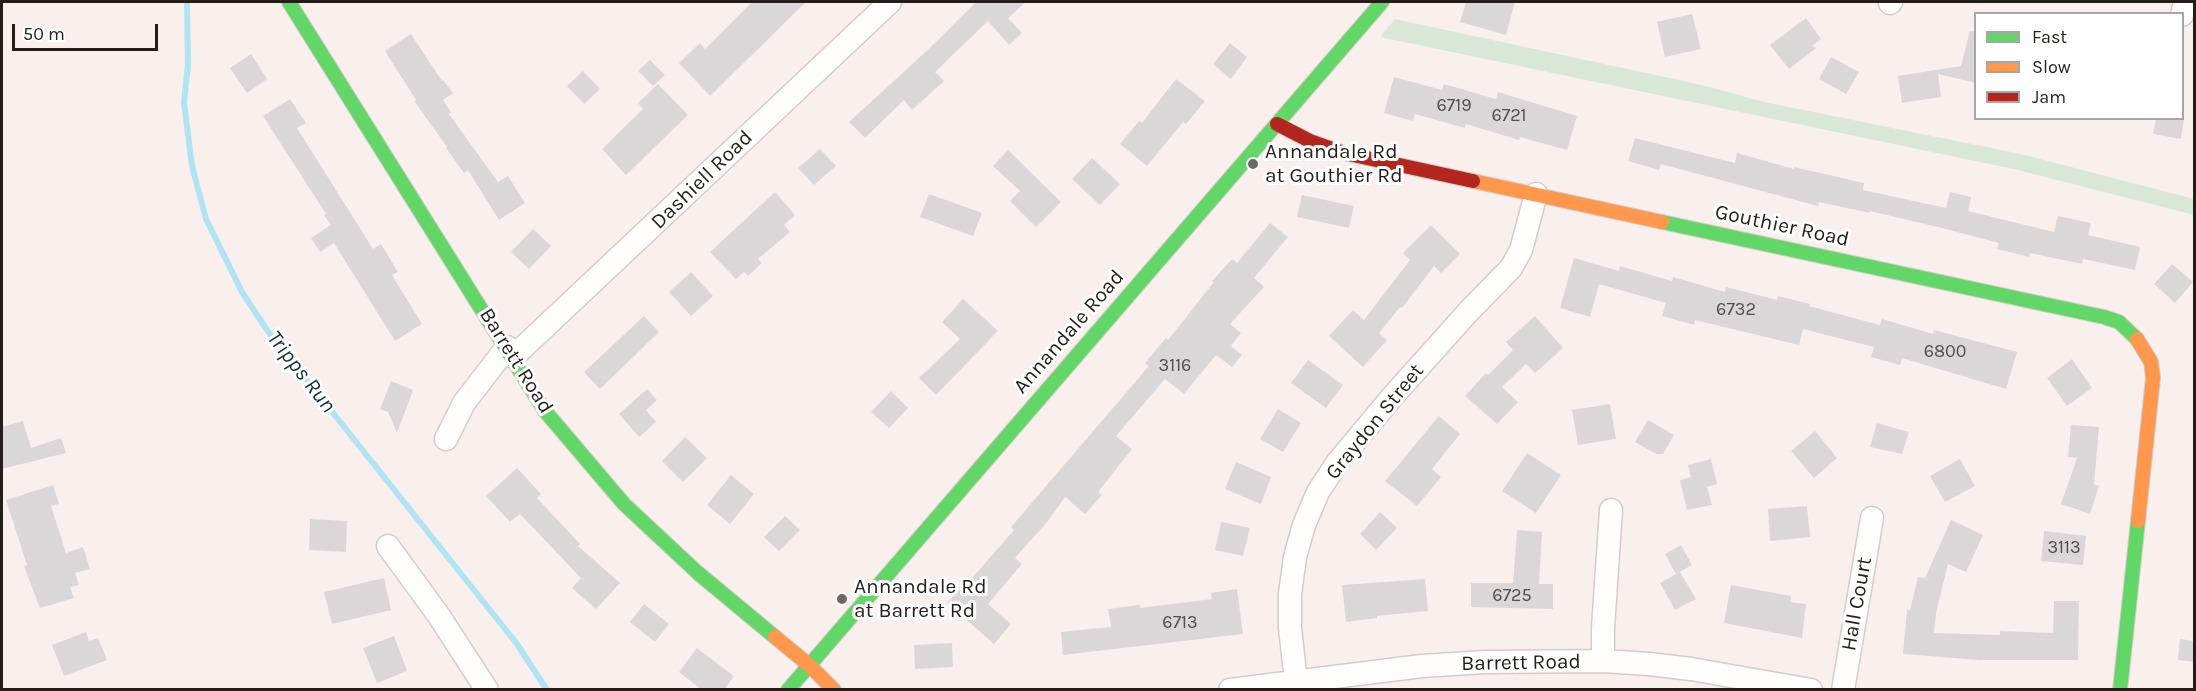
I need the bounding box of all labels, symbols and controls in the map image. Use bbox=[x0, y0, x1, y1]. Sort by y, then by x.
scale bar bbox=[15, 12, 160, 50]
legend bbox=[1974, 12, 2184, 120]
text: 50 m bbox=[23, 23, 65, 45]
text: Fast bbox=[2032, 26, 2067, 48]
text: Slow bbox=[2032, 56, 2071, 78]
text: Jam bbox=[2032, 86, 2066, 108]
house number: 6719 bbox=[1436, 95, 1472, 117]
house number: 6721 bbox=[1491, 105, 1527, 127]
street label: Dashiell Road bbox=[646, 125, 758, 235]
place label: Annandale Rd at Gouthier Rd bbox=[1265, 139, 1403, 189]
marker: Annandale Rd at Gouthier Rd bbox=[1246, 157, 1260, 171]
street label: Gouthier Road bbox=[1713, 200, 1851, 252]
street label: Annandale Road bbox=[1008, 265, 1130, 399]
house number: 6732 bbox=[1716, 299, 1756, 321]
street label: Barrett Road bbox=[474, 304, 558, 418]
water label: Tripps Run bbox=[261, 326, 341, 418]
house number: 6800 bbox=[1924, 341, 1966, 363]
house number: 3116 bbox=[1159, 355, 1191, 377]
street label: Graydon Street bbox=[1321, 359, 1429, 485]
house number: 3113 bbox=[2047, 537, 2081, 559]
street label: Hall Court bbox=[1836, 555, 1878, 653]
place label: Annandale Rd at Barrett Rd bbox=[854, 574, 987, 624]
house number: 6725 bbox=[1492, 585, 1532, 607]
marker: Annandale Rd at Barrett Rd bbox=[835, 592, 849, 606]
house number: 6713 bbox=[1162, 612, 1198, 634]
street label: Barrett Road bbox=[1461, 649, 1581, 677]

